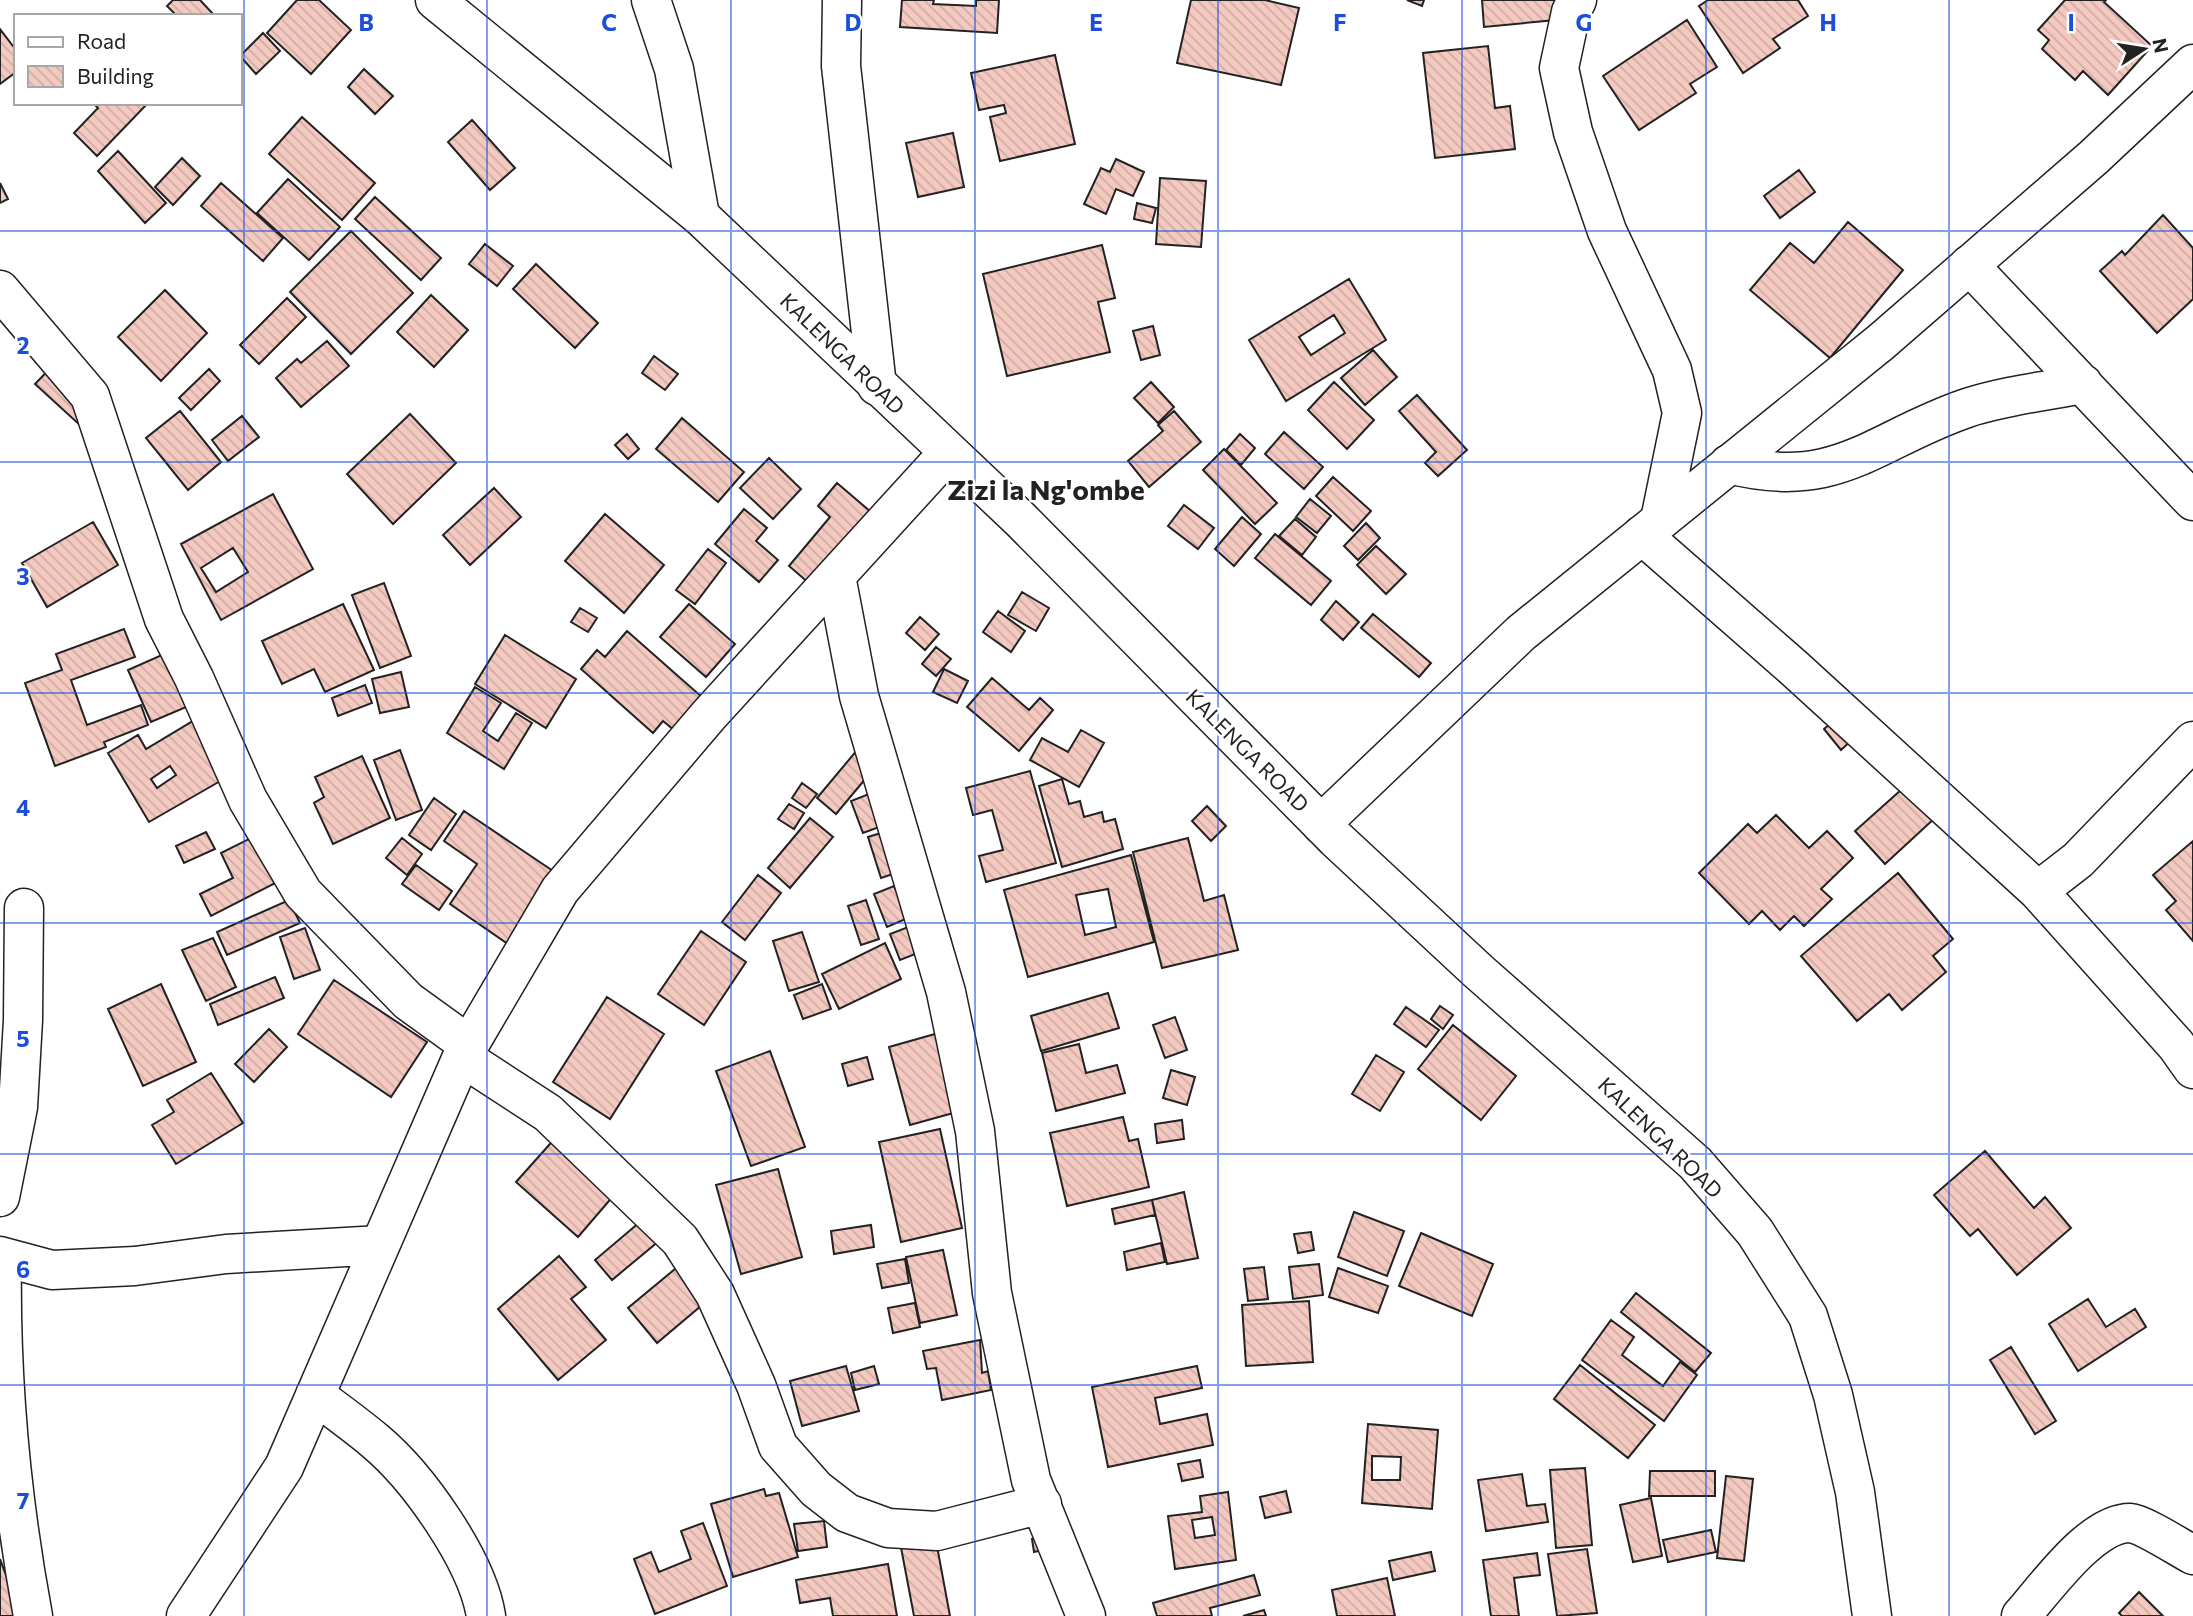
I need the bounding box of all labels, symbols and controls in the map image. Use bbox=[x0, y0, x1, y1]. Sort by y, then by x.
text: B bbox=[358, 8, 374, 36]
text: C bbox=[601, 8, 617, 36]
text: D bbox=[845, 8, 862, 36]
text: E bbox=[1089, 8, 1103, 36]
text: F bbox=[1333, 8, 1347, 36]
text: G bbox=[1576, 8, 1592, 36]
text: H bbox=[1819, 8, 1837, 36]
text: I bbox=[2067, 8, 2075, 36]
legend bbox=[14, 14, 242, 105]
north arrow bbox=[2109, 14, 2179, 84]
text: Road bbox=[77, 28, 126, 53]
text: N bbox=[2148, 36, 2174, 55]
text: Building bbox=[77, 63, 154, 88]
street label: KALENGA ROAD bbox=[776, 287, 910, 419]
text: 2 bbox=[16, 331, 30, 359]
district label: Zizi la Ng'ombe bbox=[947, 472, 1145, 506]
text: 3 bbox=[16, 562, 30, 590]
street label: KALENGA ROAD bbox=[1182, 684, 1314, 816]
text: 4 bbox=[16, 793, 30, 821]
text: 5 bbox=[16, 1024, 30, 1052]
street label: KALENGA ROAD bbox=[1594, 1071, 1728, 1203]
text: 6 bbox=[16, 1255, 30, 1283]
text: 7 bbox=[17, 1486, 29, 1514]

